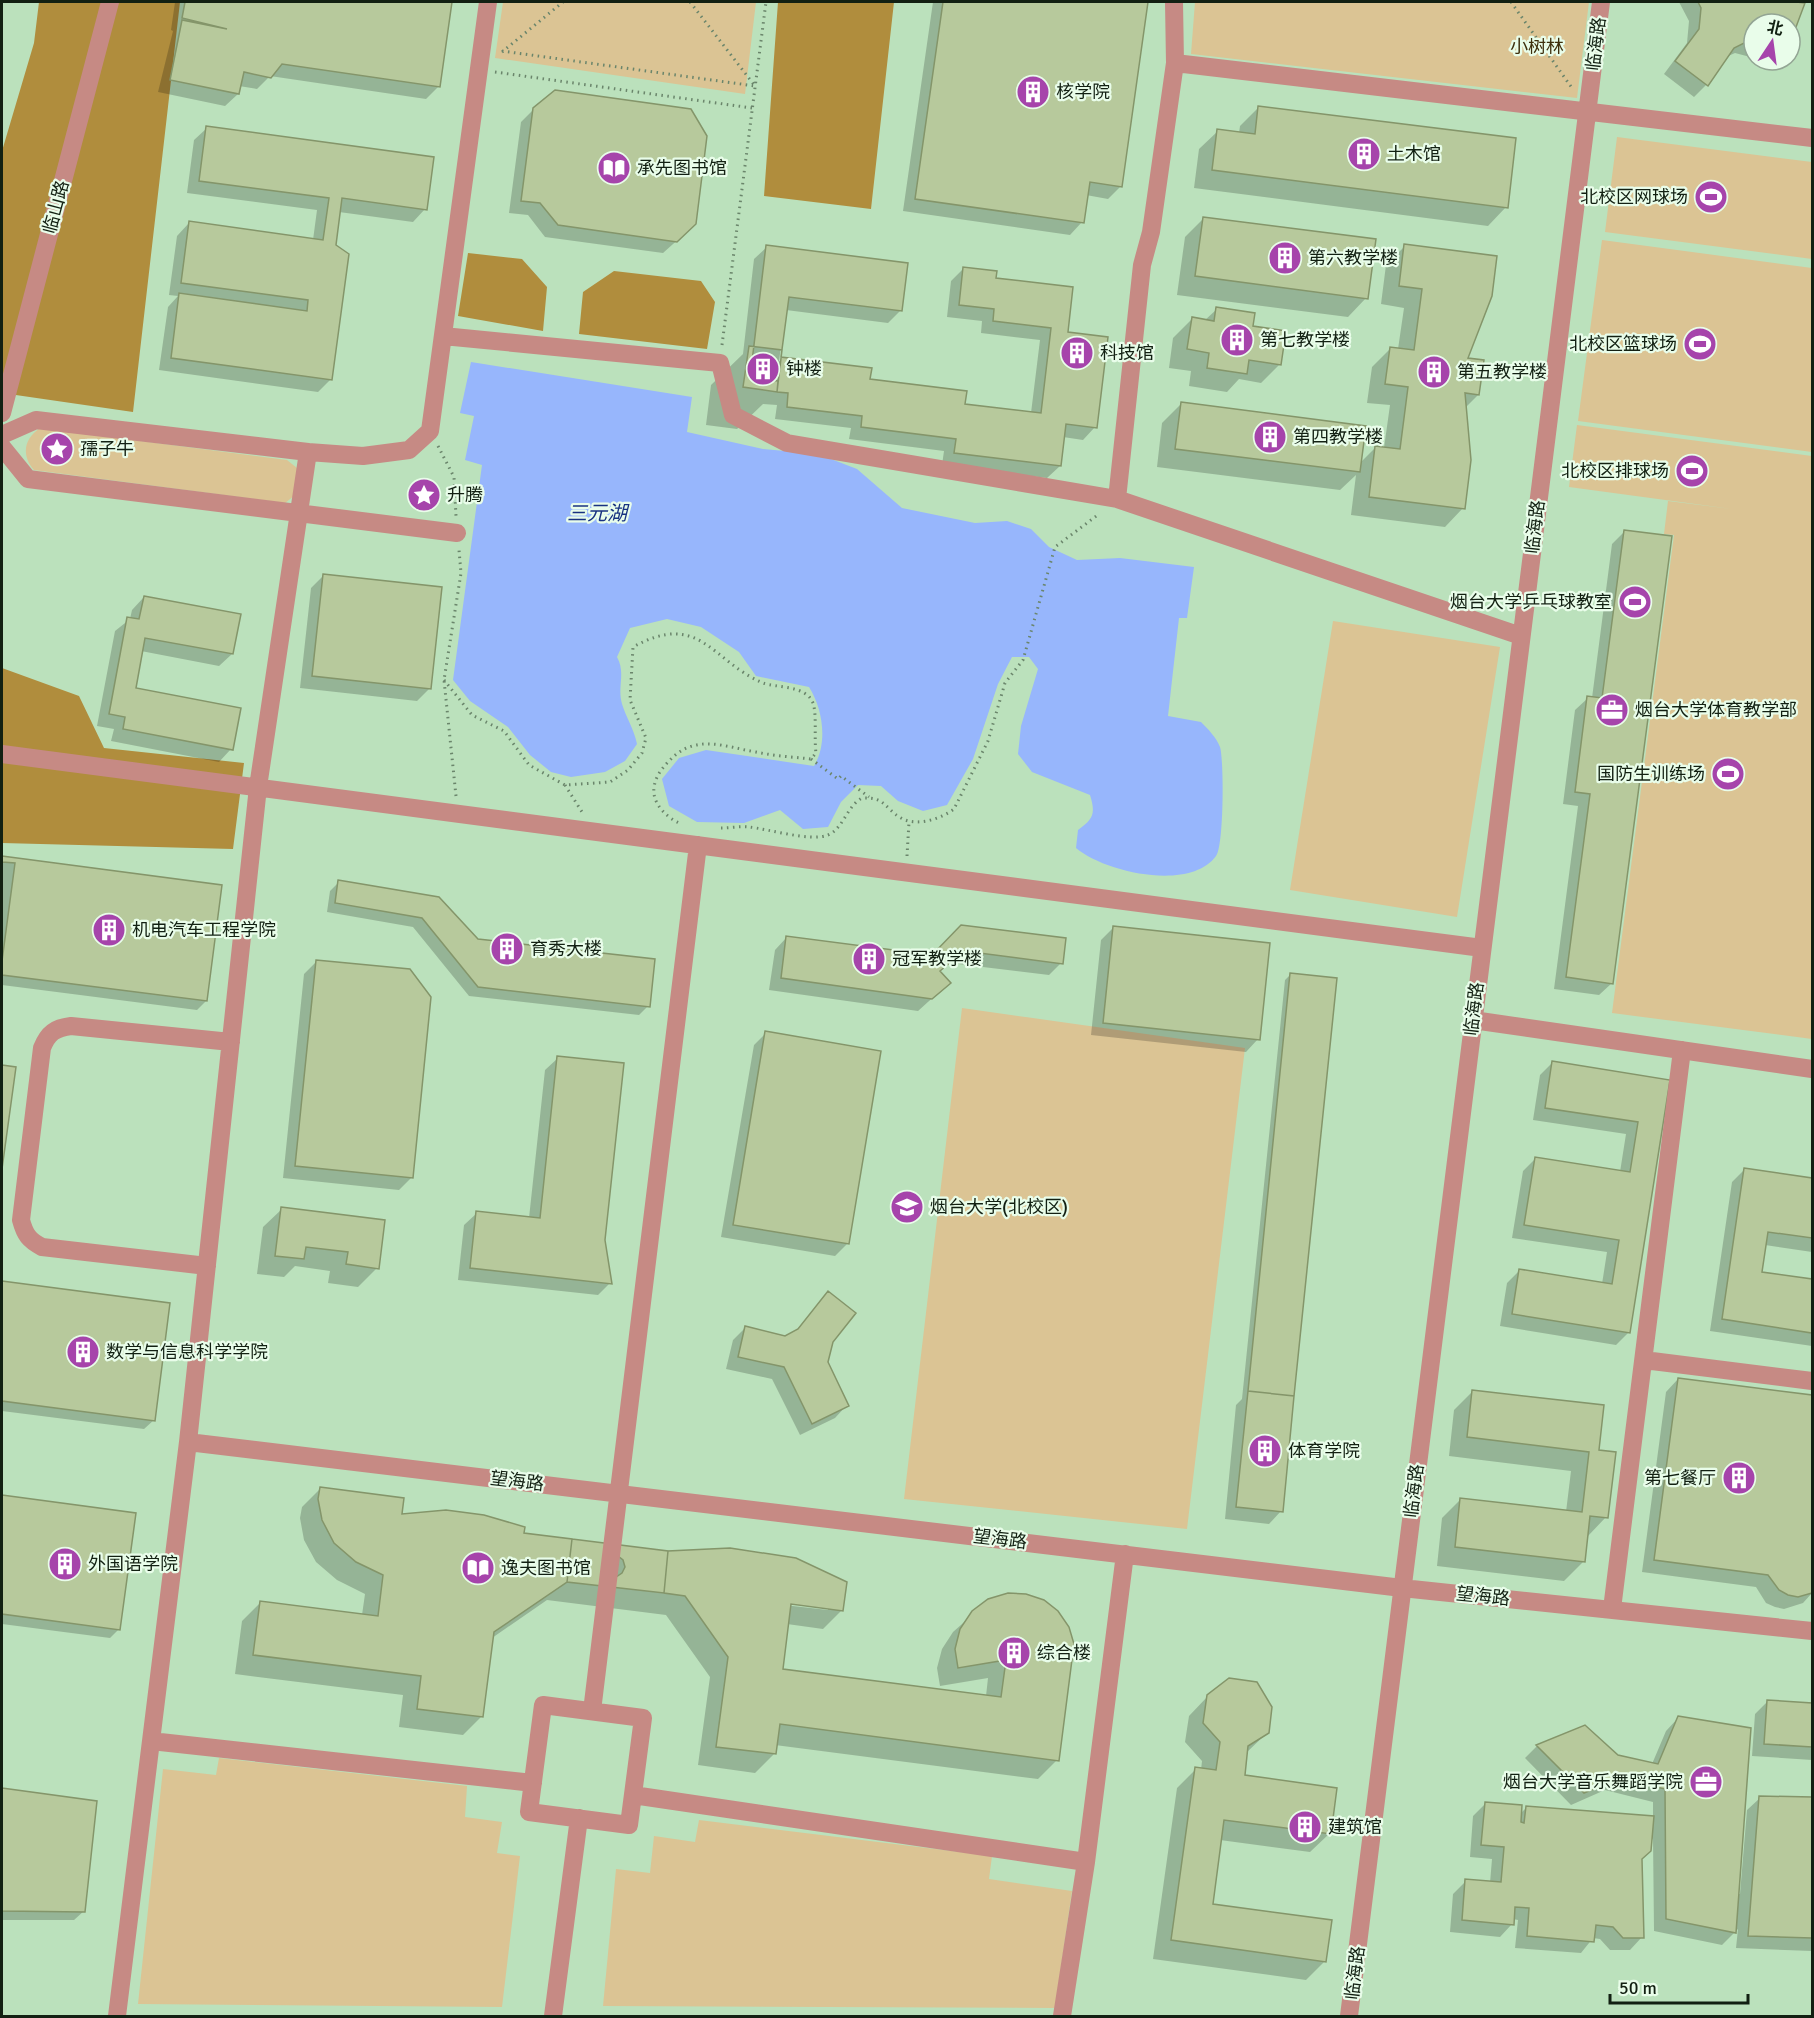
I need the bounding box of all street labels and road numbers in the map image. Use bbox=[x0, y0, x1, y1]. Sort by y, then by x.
street label: 临海路 bbox=[1582, 16, 1610, 72]
street label: 临山路 bbox=[38, 178, 74, 236]
street label: 临海路 bbox=[1521, 499, 1549, 555]
street label: 临海路 bbox=[1460, 981, 1488, 1037]
street label: 临海路 bbox=[1400, 1463, 1428, 1519]
street label: 望海路 bbox=[489, 1467, 545, 1495]
street label: 望海路 bbox=[972, 1525, 1028, 1553]
street label: 望海路 bbox=[1455, 1582, 1511, 1610]
street label: 临海路 bbox=[1341, 1945, 1369, 2001]

